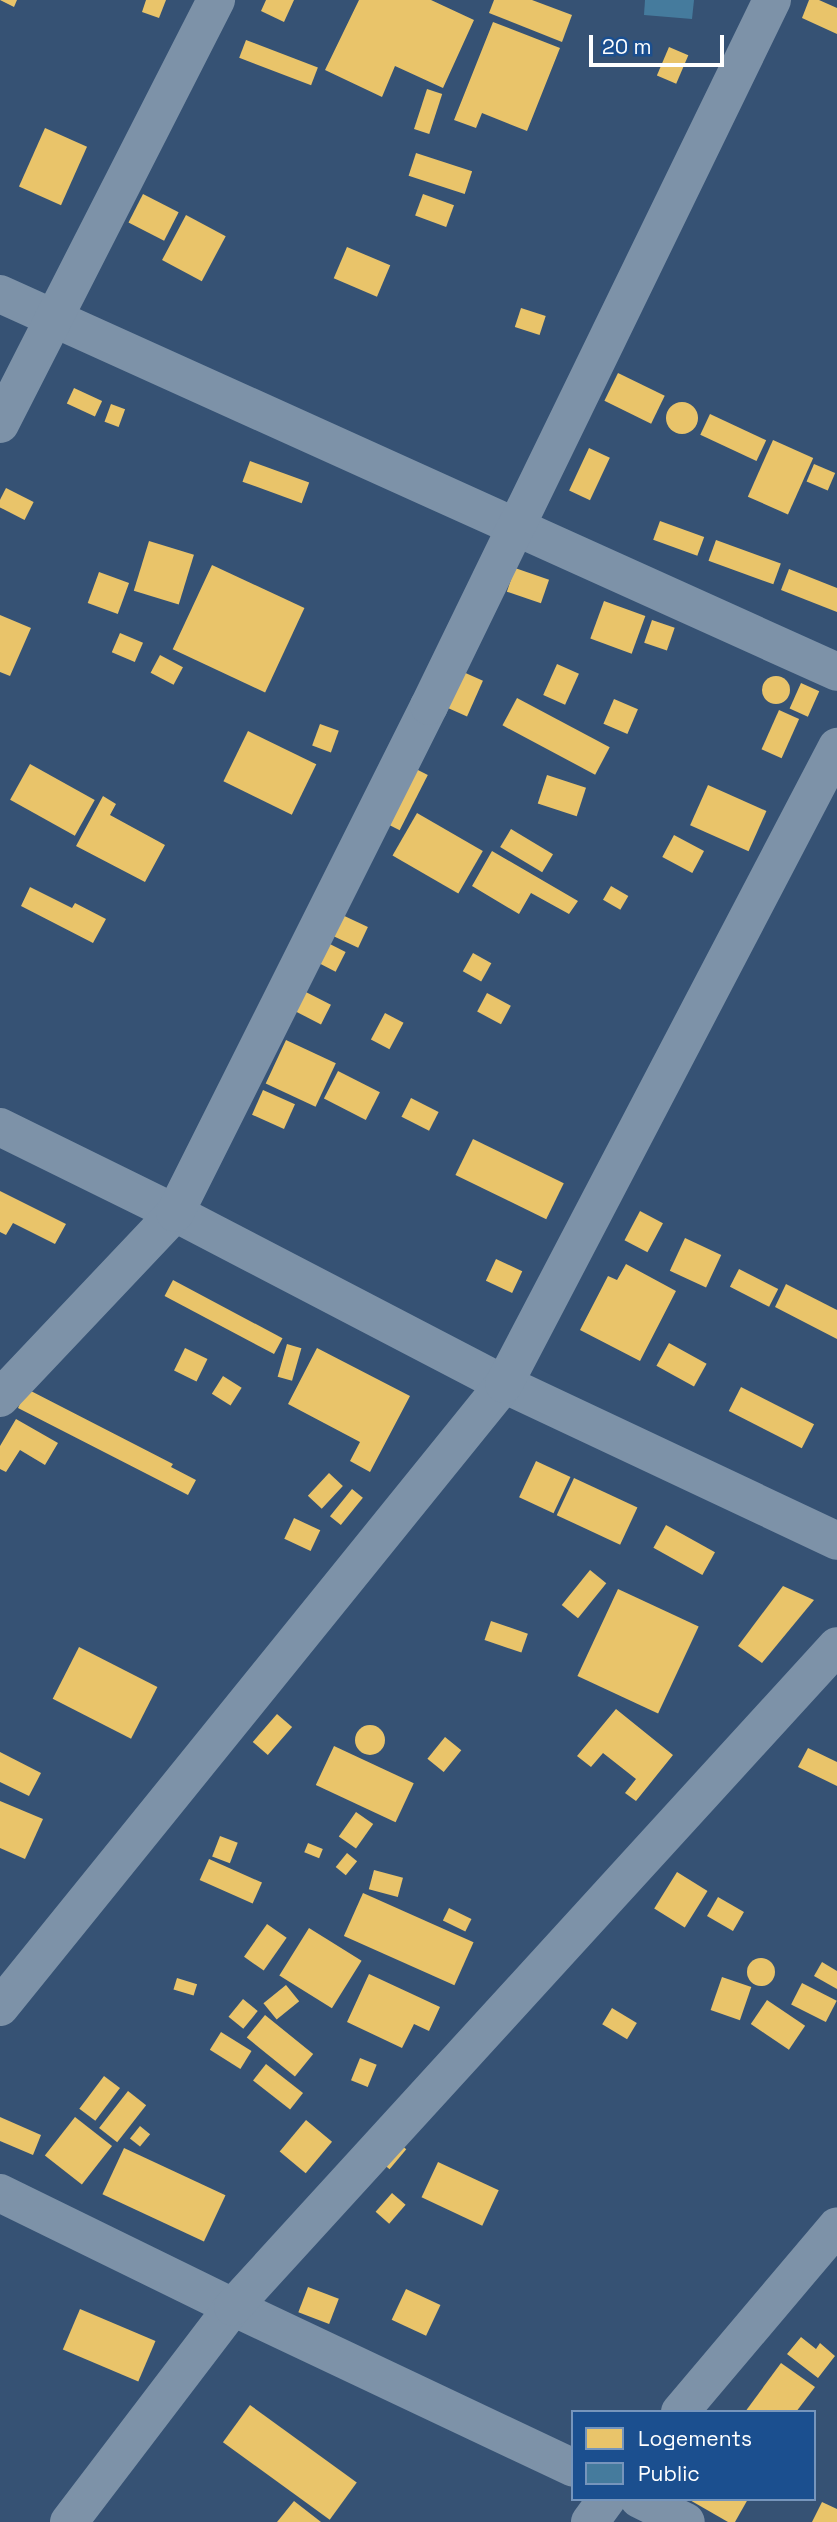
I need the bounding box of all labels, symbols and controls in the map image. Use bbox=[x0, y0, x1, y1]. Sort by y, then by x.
scale bar bbox=[592, 21, 727, 65]
text: 20 m bbox=[602, 33, 652, 60]
legend bbox=[571, 2410, 816, 2501]
text: Logements bbox=[638, 2425, 752, 2452]
text: Public bbox=[638, 2460, 700, 2487]

